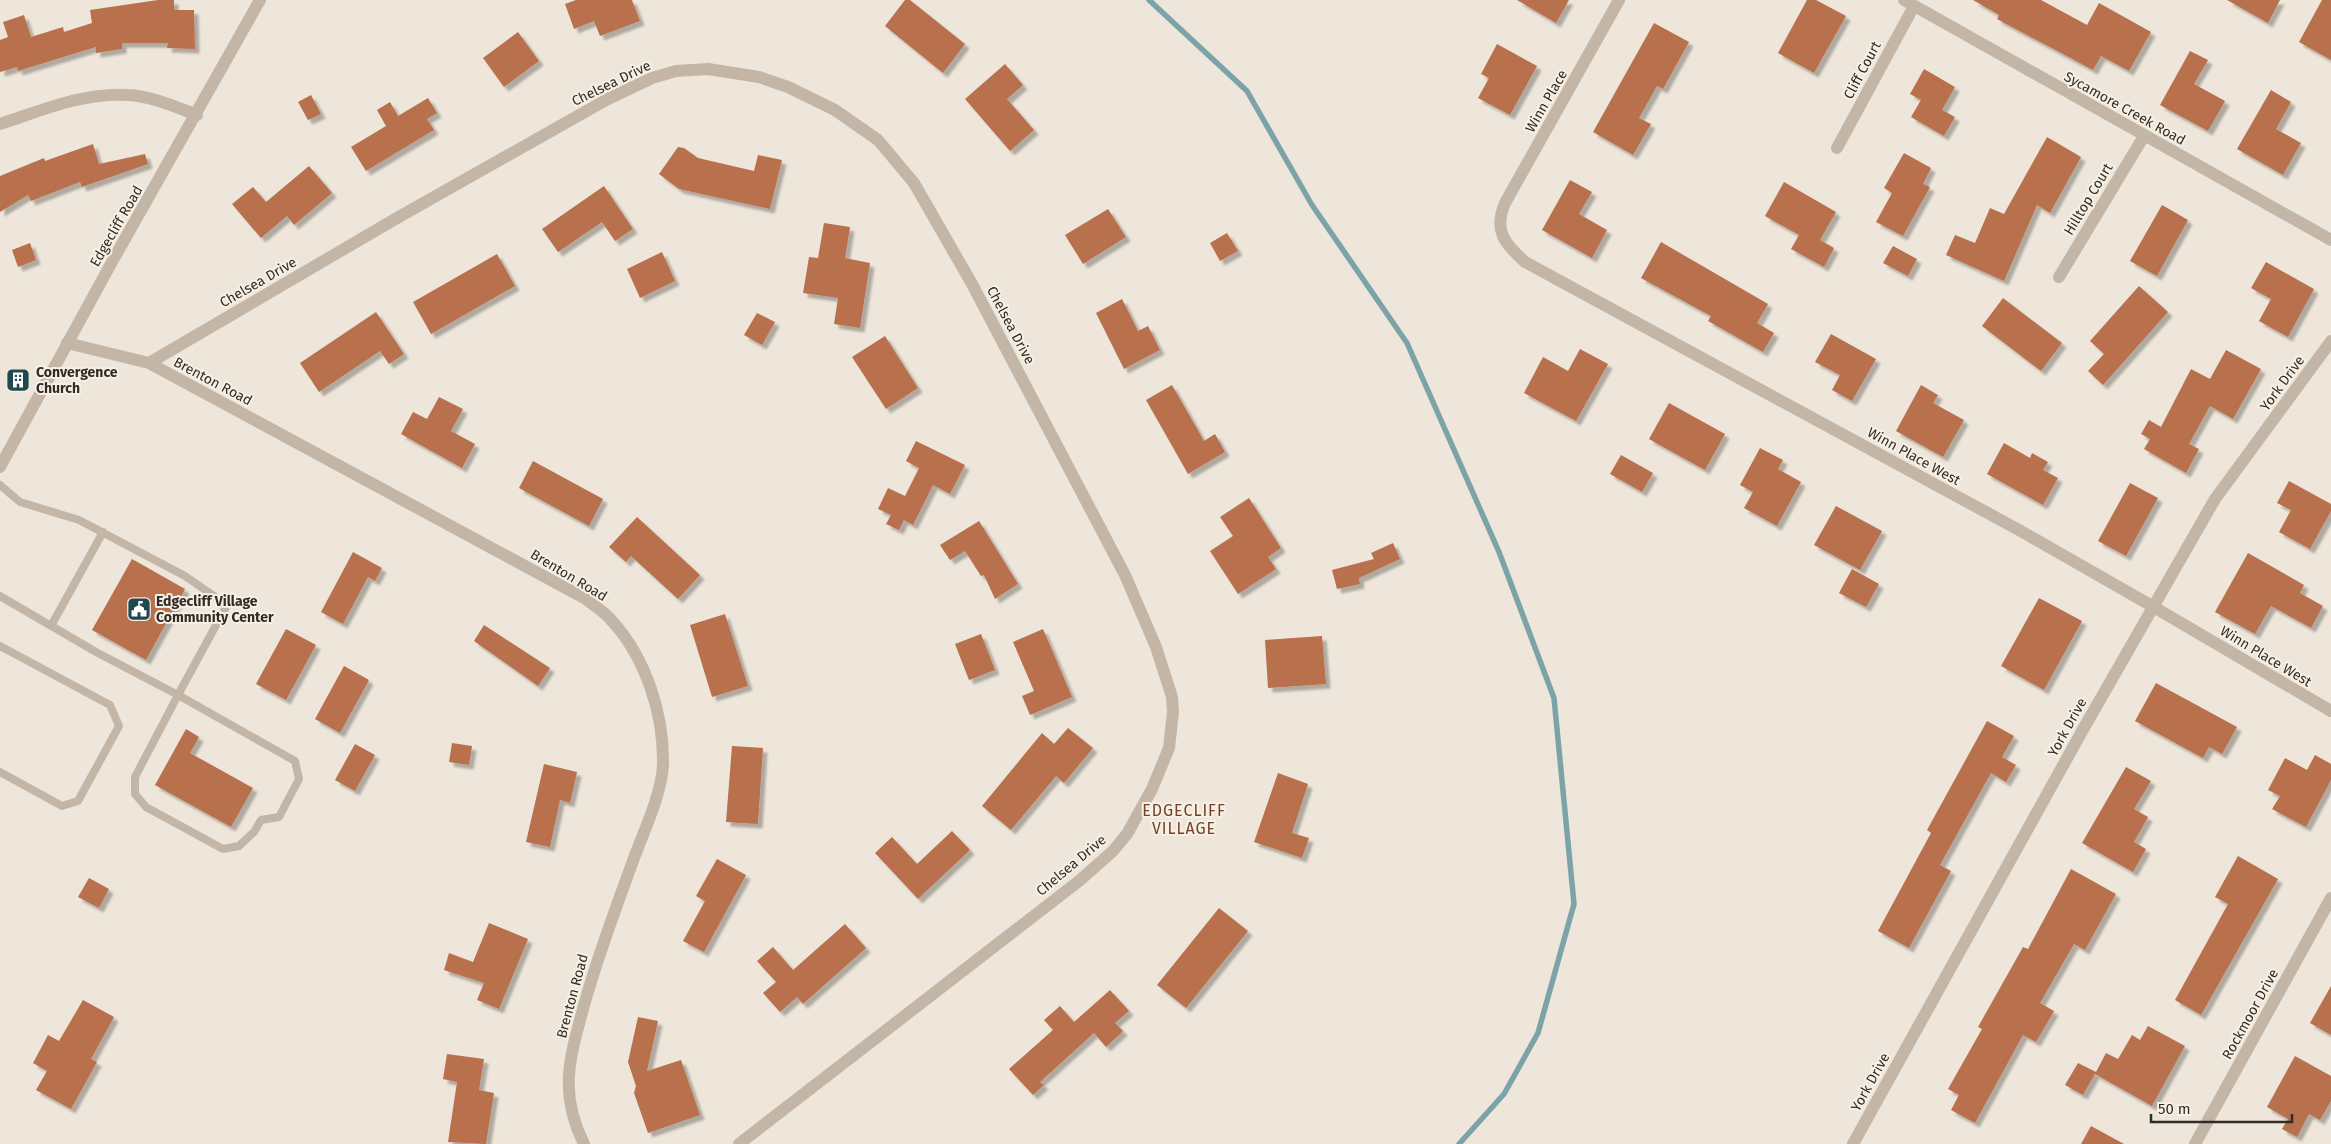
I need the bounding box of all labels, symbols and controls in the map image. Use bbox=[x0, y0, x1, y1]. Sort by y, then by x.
street label: Cliff Court bbox=[1840, 38, 1885, 102]
street label: Chelsea Drive bbox=[569, 57, 654, 110]
street label: Winn Place bbox=[1522, 67, 1571, 136]
street label: Sycamore Creek Road bbox=[2061, 68, 2188, 149]
street label: Hilltop Court bbox=[2060, 159, 2117, 238]
street label: Edgecliff Road bbox=[86, 183, 146, 270]
street label: Chelsea Drive bbox=[217, 254, 300, 311]
street label: Chelsea Drive bbox=[983, 283, 1038, 367]
street label: York Drive bbox=[2257, 352, 2308, 414]
street label: Brenton Road bbox=[171, 354, 255, 409]
place label: Convergence Church bbox=[36, 364, 118, 397]
building icon: Convergence Church bbox=[5, 367, 31, 393]
street label: Winn Place West bbox=[1864, 424, 1964, 489]
street label: Brenton Road bbox=[527, 546, 610, 605]
place label: Edgecliff Village Community Center bbox=[156, 593, 274, 626]
public building icon: Edgecliff Village Community Center bbox=[126, 596, 152, 622]
street label: Winn Place West bbox=[2217, 622, 2315, 691]
street label: York Drive bbox=[2044, 695, 2090, 759]
district label: EDGECLIFF VILLAGE bbox=[1142, 801, 1226, 838]
street label: Chelsea Drive bbox=[1033, 831, 1110, 899]
street label: Brenton Road bbox=[553, 952, 592, 1040]
street label: Rockmoor Drive bbox=[2219, 966, 2282, 1062]
street label: York Drive bbox=[1847, 1050, 1893, 1114]
scale bar bbox=[2151, 1092, 2292, 1124]
text: 50 m bbox=[2158, 1100, 2191, 1118]

